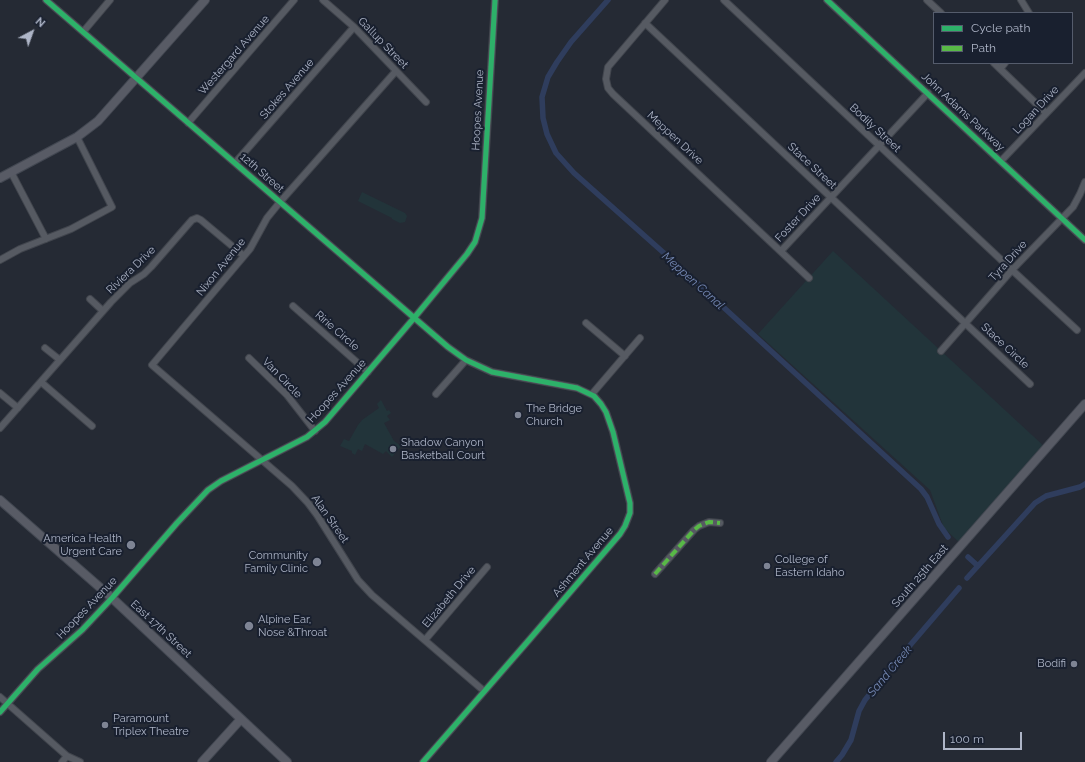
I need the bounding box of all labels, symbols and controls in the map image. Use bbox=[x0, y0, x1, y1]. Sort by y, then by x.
north arrow bbox=[12, 12, 52, 52]
legend bbox=[933, 12, 1073, 64]
street label: Westergard Avenue bbox=[196, 13, 272, 97]
text: N bbox=[33, 15, 48, 30]
street label: Gallup Street bbox=[355, 15, 411, 71]
text: Cycle path bbox=[971, 21, 1030, 35]
text: Path bbox=[971, 41, 996, 55]
street label: Stokes Avenue bbox=[257, 56, 317, 122]
street label: Hoopes Avenue bbox=[469, 69, 487, 151]
street label: John Adams Parkway bbox=[919, 70, 1007, 154]
street label: Logan Drive bbox=[1010, 83, 1062, 137]
street label: Bodily Street bbox=[847, 101, 903, 155]
street label: Meppen Drive bbox=[644, 109, 706, 167]
street label: Stace Street bbox=[785, 140, 839, 192]
street label: 12th Street bbox=[237, 150, 287, 196]
street label: Foster Drive bbox=[772, 191, 824, 245]
street label: Nixon Avenue bbox=[194, 235, 248, 299]
street label: Tyra Drive bbox=[986, 238, 1030, 284]
street label: Riviera Drive bbox=[104, 243, 158, 297]
water label: Meppen Canal bbox=[659, 249, 727, 313]
street label: Ririe Circle bbox=[312, 308, 362, 354]
street label: Stace Circle bbox=[978, 321, 1032, 371]
street label: Van Circle bbox=[259, 355, 305, 401]
street label: Hoopes Avenue bbox=[305, 356, 369, 426]
place label: The Bridge Church bbox=[526, 402, 582, 428]
marker: The Bridge Church bbox=[513, 410, 523, 420]
place label: Shadow Canyon Basketball Court bbox=[401, 436, 485, 462]
marker: Shadow Canyon Basketball Court bbox=[388, 444, 398, 454]
street label: Alan Street bbox=[308, 492, 352, 546]
street label: Ashment Avenue bbox=[550, 524, 616, 600]
place label: America Health Urgent Care bbox=[43, 532, 122, 558]
marker: America Health Urgent Care bbox=[125, 539, 137, 551]
street label: South 25th East bbox=[889, 542, 951, 610]
place label: Community Family Clinic bbox=[244, 549, 308, 575]
place label: College of Eastern Idaho bbox=[775, 553, 845, 579]
marker: Community Family Clinic bbox=[311, 556, 323, 568]
marker: College of Eastern Idaho bbox=[762, 561, 772, 571]
street label: Elizabeth Drive bbox=[420, 564, 478, 630]
street label: Hoopes Avenue bbox=[54, 574, 120, 642]
street label: East 17th Street bbox=[128, 597, 194, 661]
place label: Alpine Ear, Nose &Throat bbox=[258, 613, 327, 639]
marker: Alpine Ear, Nose &Throat bbox=[243, 620, 255, 632]
water label: Sand Creek bbox=[865, 643, 915, 699]
place label: Bodifi bbox=[1037, 657, 1066, 671]
marker: Bodifi bbox=[1069, 659, 1079, 669]
place label: Paramount Triplex Theatre bbox=[113, 712, 189, 738]
marker: Paramount Triplex Theatre bbox=[100, 720, 110, 730]
scale bar bbox=[945, 724, 1024, 750]
text: 100 m bbox=[950, 732, 984, 746]

